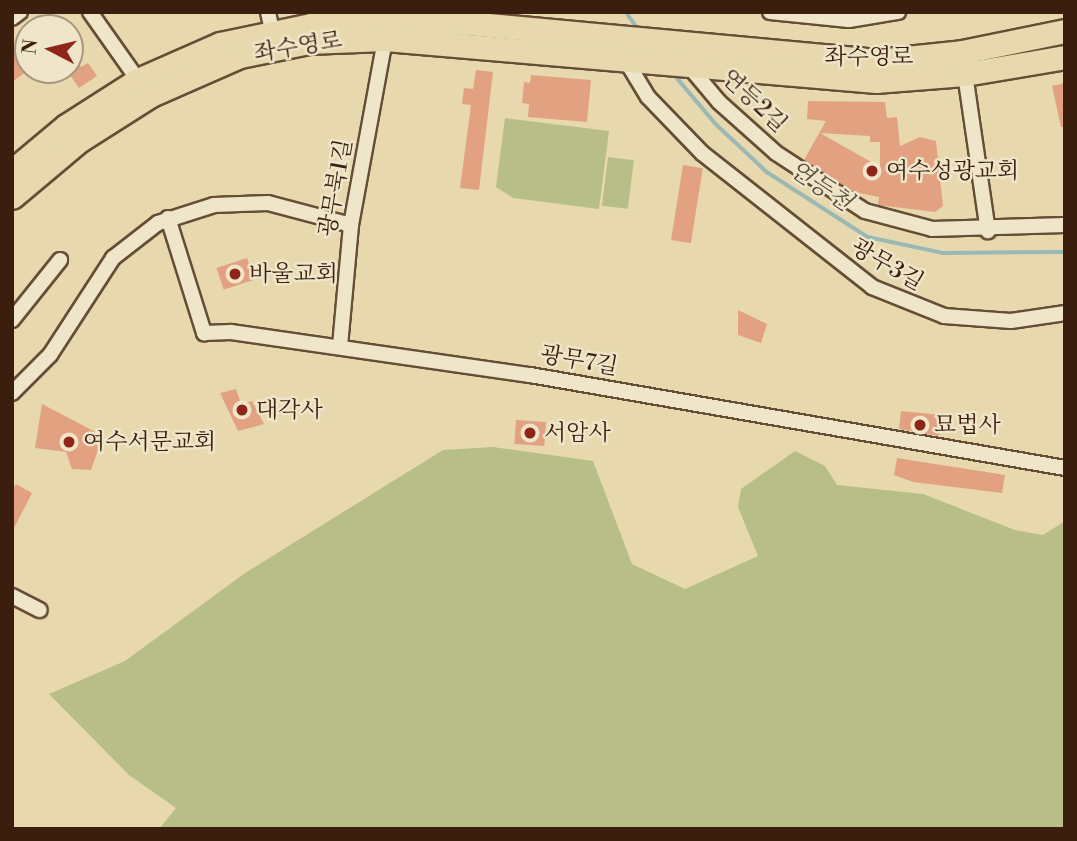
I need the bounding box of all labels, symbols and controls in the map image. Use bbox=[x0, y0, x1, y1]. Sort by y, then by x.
north arrow bbox=[14, 14, 84, 84]
street label: 좌수영로 bbox=[252, 26, 344, 68]
text: N bbox=[17, 38, 43, 56]
street label: 좌수영로 bbox=[825, 43, 913, 71]
street label: 연등2길 bbox=[715, 64, 793, 138]
street label: 광무북1길 bbox=[314, 137, 358, 239]
water label: 연등천 bbox=[783, 156, 857, 218]
place label: 여수성광교회 bbox=[886, 157, 1019, 185]
marker: 여수성광교회 bbox=[864, 163, 880, 179]
street label: 광무3길 bbox=[846, 233, 928, 297]
place label: 바울교회 bbox=[249, 260, 338, 288]
marker: 바울교회 bbox=[227, 266, 243, 282]
street label: 광무7길 bbox=[538, 341, 620, 381]
place label: 대각사 bbox=[256, 396, 323, 424]
marker: 대각사 bbox=[234, 402, 250, 418]
place label: 묘법사 bbox=[934, 411, 1001, 439]
marker: 묘법사 bbox=[912, 417, 928, 433]
place label: 서암사 bbox=[544, 419, 611, 447]
marker: 서암사 bbox=[522, 425, 538, 441]
place label: 여수서문교회 bbox=[83, 428, 216, 456]
marker: 여수서문교회 bbox=[61, 434, 77, 450]

